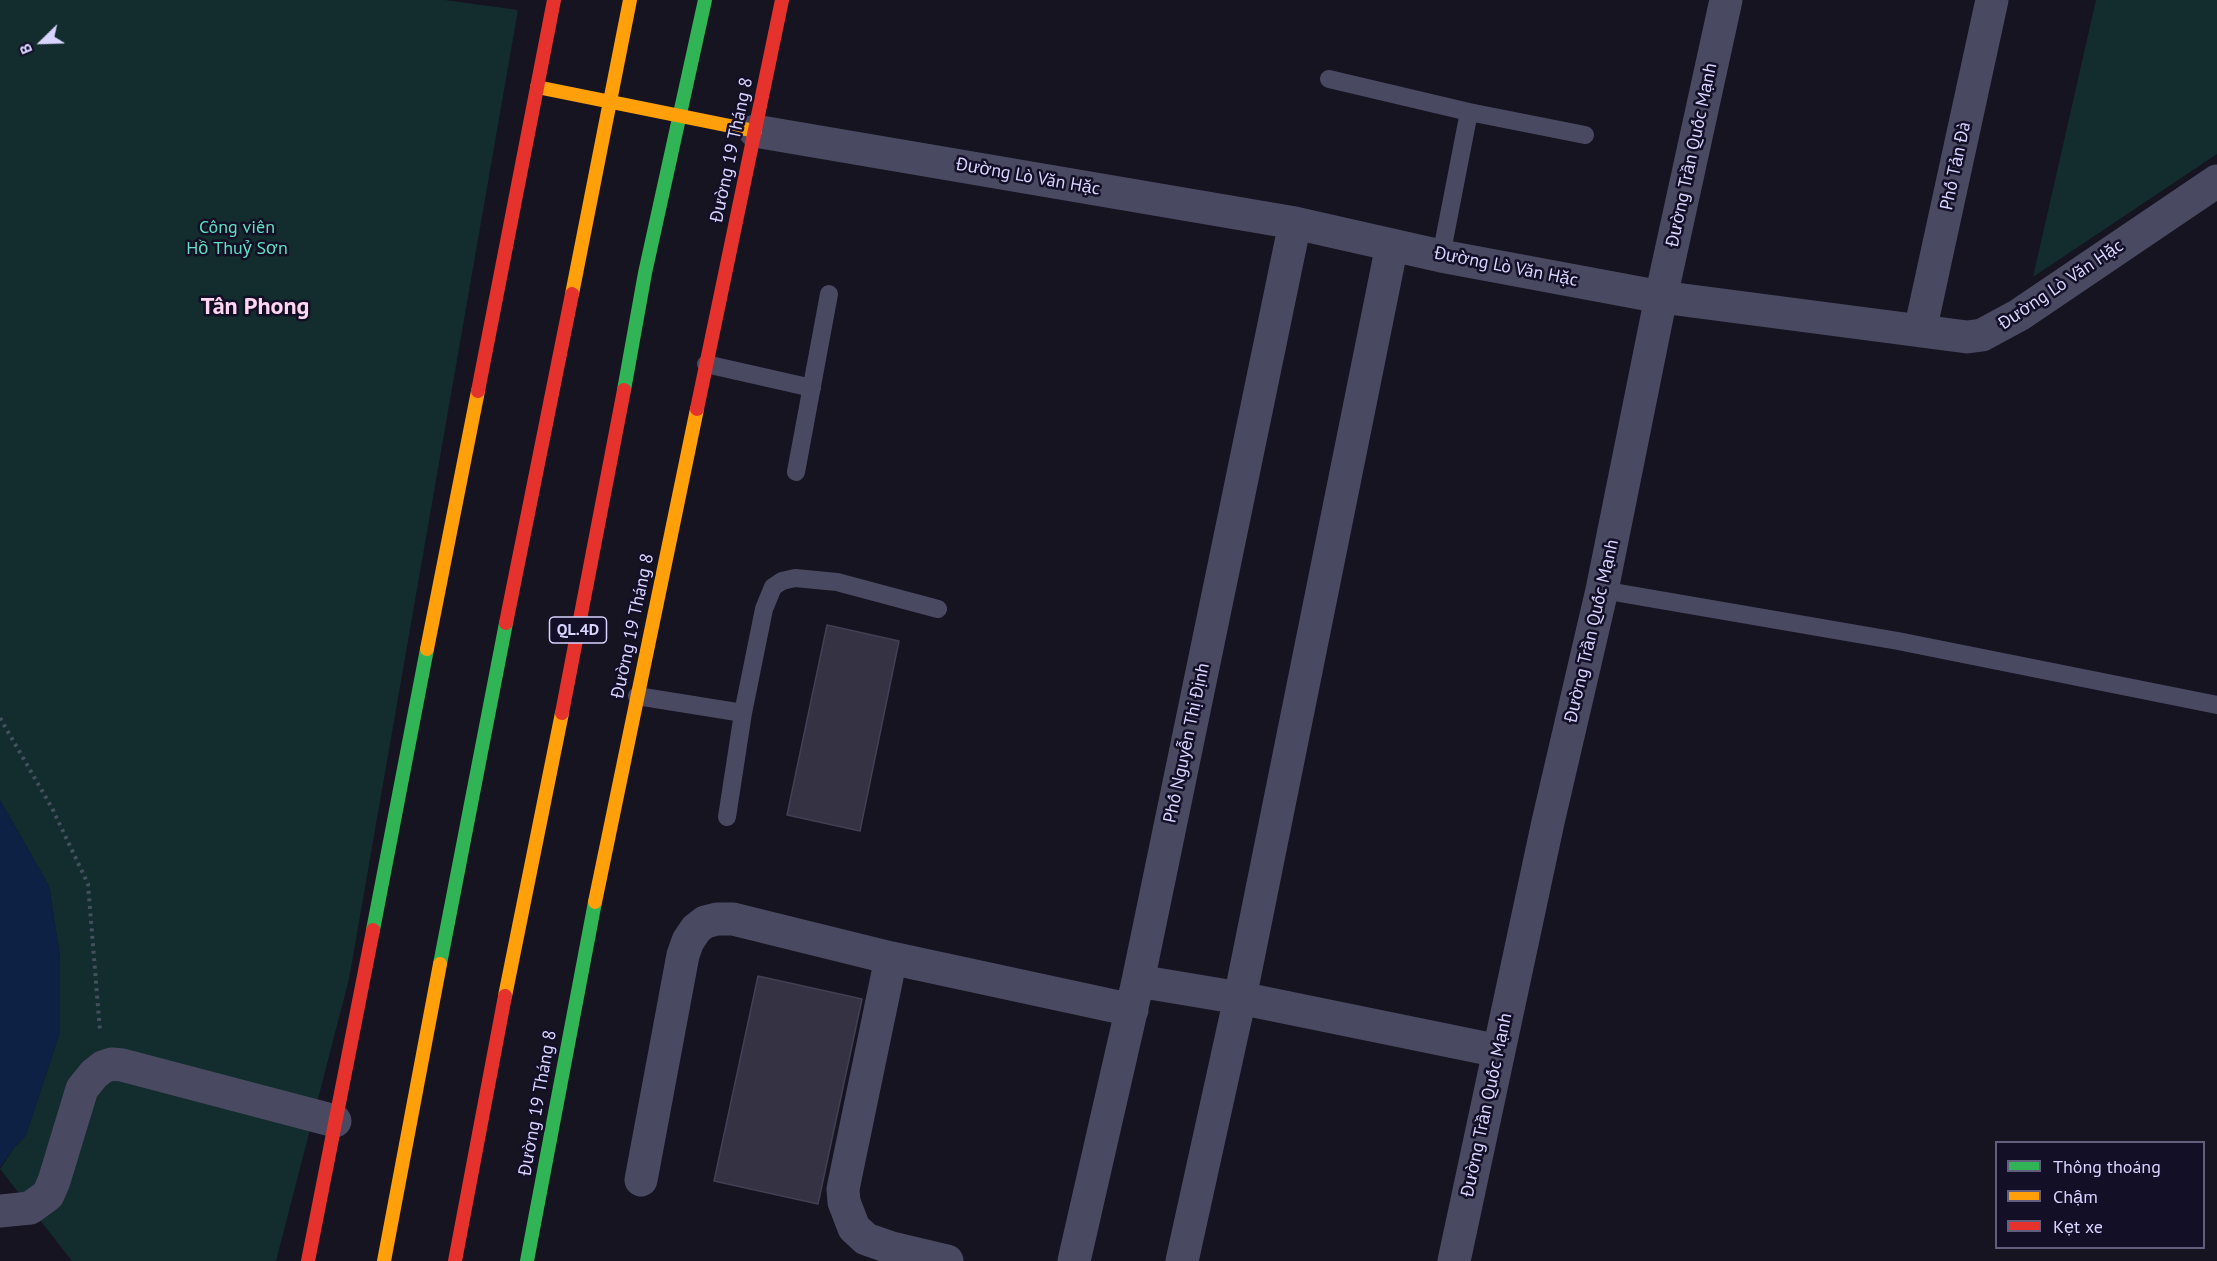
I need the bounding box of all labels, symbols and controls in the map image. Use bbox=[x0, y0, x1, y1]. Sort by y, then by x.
north arrow bbox=[12, 12, 72, 72]
text: B bbox=[14, 41, 36, 57]
street label: Đường Trần Quốc Mạnh bbox=[1662, 61, 1722, 249]
street label: Đường 19 Tháng 8 bbox=[706, 76, 758, 224]
street label: Phố Tản Đà bbox=[1936, 120, 1976, 212]
street label: Đường Lò Văn Hặc bbox=[954, 154, 1102, 200]
park label: Công viên Hồ Thuỷ Sơn bbox=[186, 217, 288, 260]
street label: Đường Lò Văn Hặc bbox=[1994, 235, 2128, 335]
street label: Đường Lò Văn Hặc bbox=[1432, 242, 1580, 292]
district label: Tân Phong bbox=[201, 293, 309, 321]
street label: Đường Trần Quốc Mạnh bbox=[1560, 537, 1624, 725]
street label: Đường 19 Tháng 8 bbox=[607, 552, 659, 700]
road number: QL.4D bbox=[550, 617, 606, 643]
street label: Phố Nguyễn Thị Định bbox=[1159, 661, 1215, 825]
street label: Đường Trần Quốc Mạnh bbox=[1457, 1011, 1517, 1199]
street label: Đường 19 Tháng 8 bbox=[515, 1029, 561, 1177]
legend bbox=[1995, 1141, 2205, 1249]
text: Thông thoáng bbox=[2053, 1155, 2161, 1178]
text: Chậm bbox=[2053, 1185, 2098, 1208]
text: Kẹt xe bbox=[2053, 1215, 2103, 1238]

